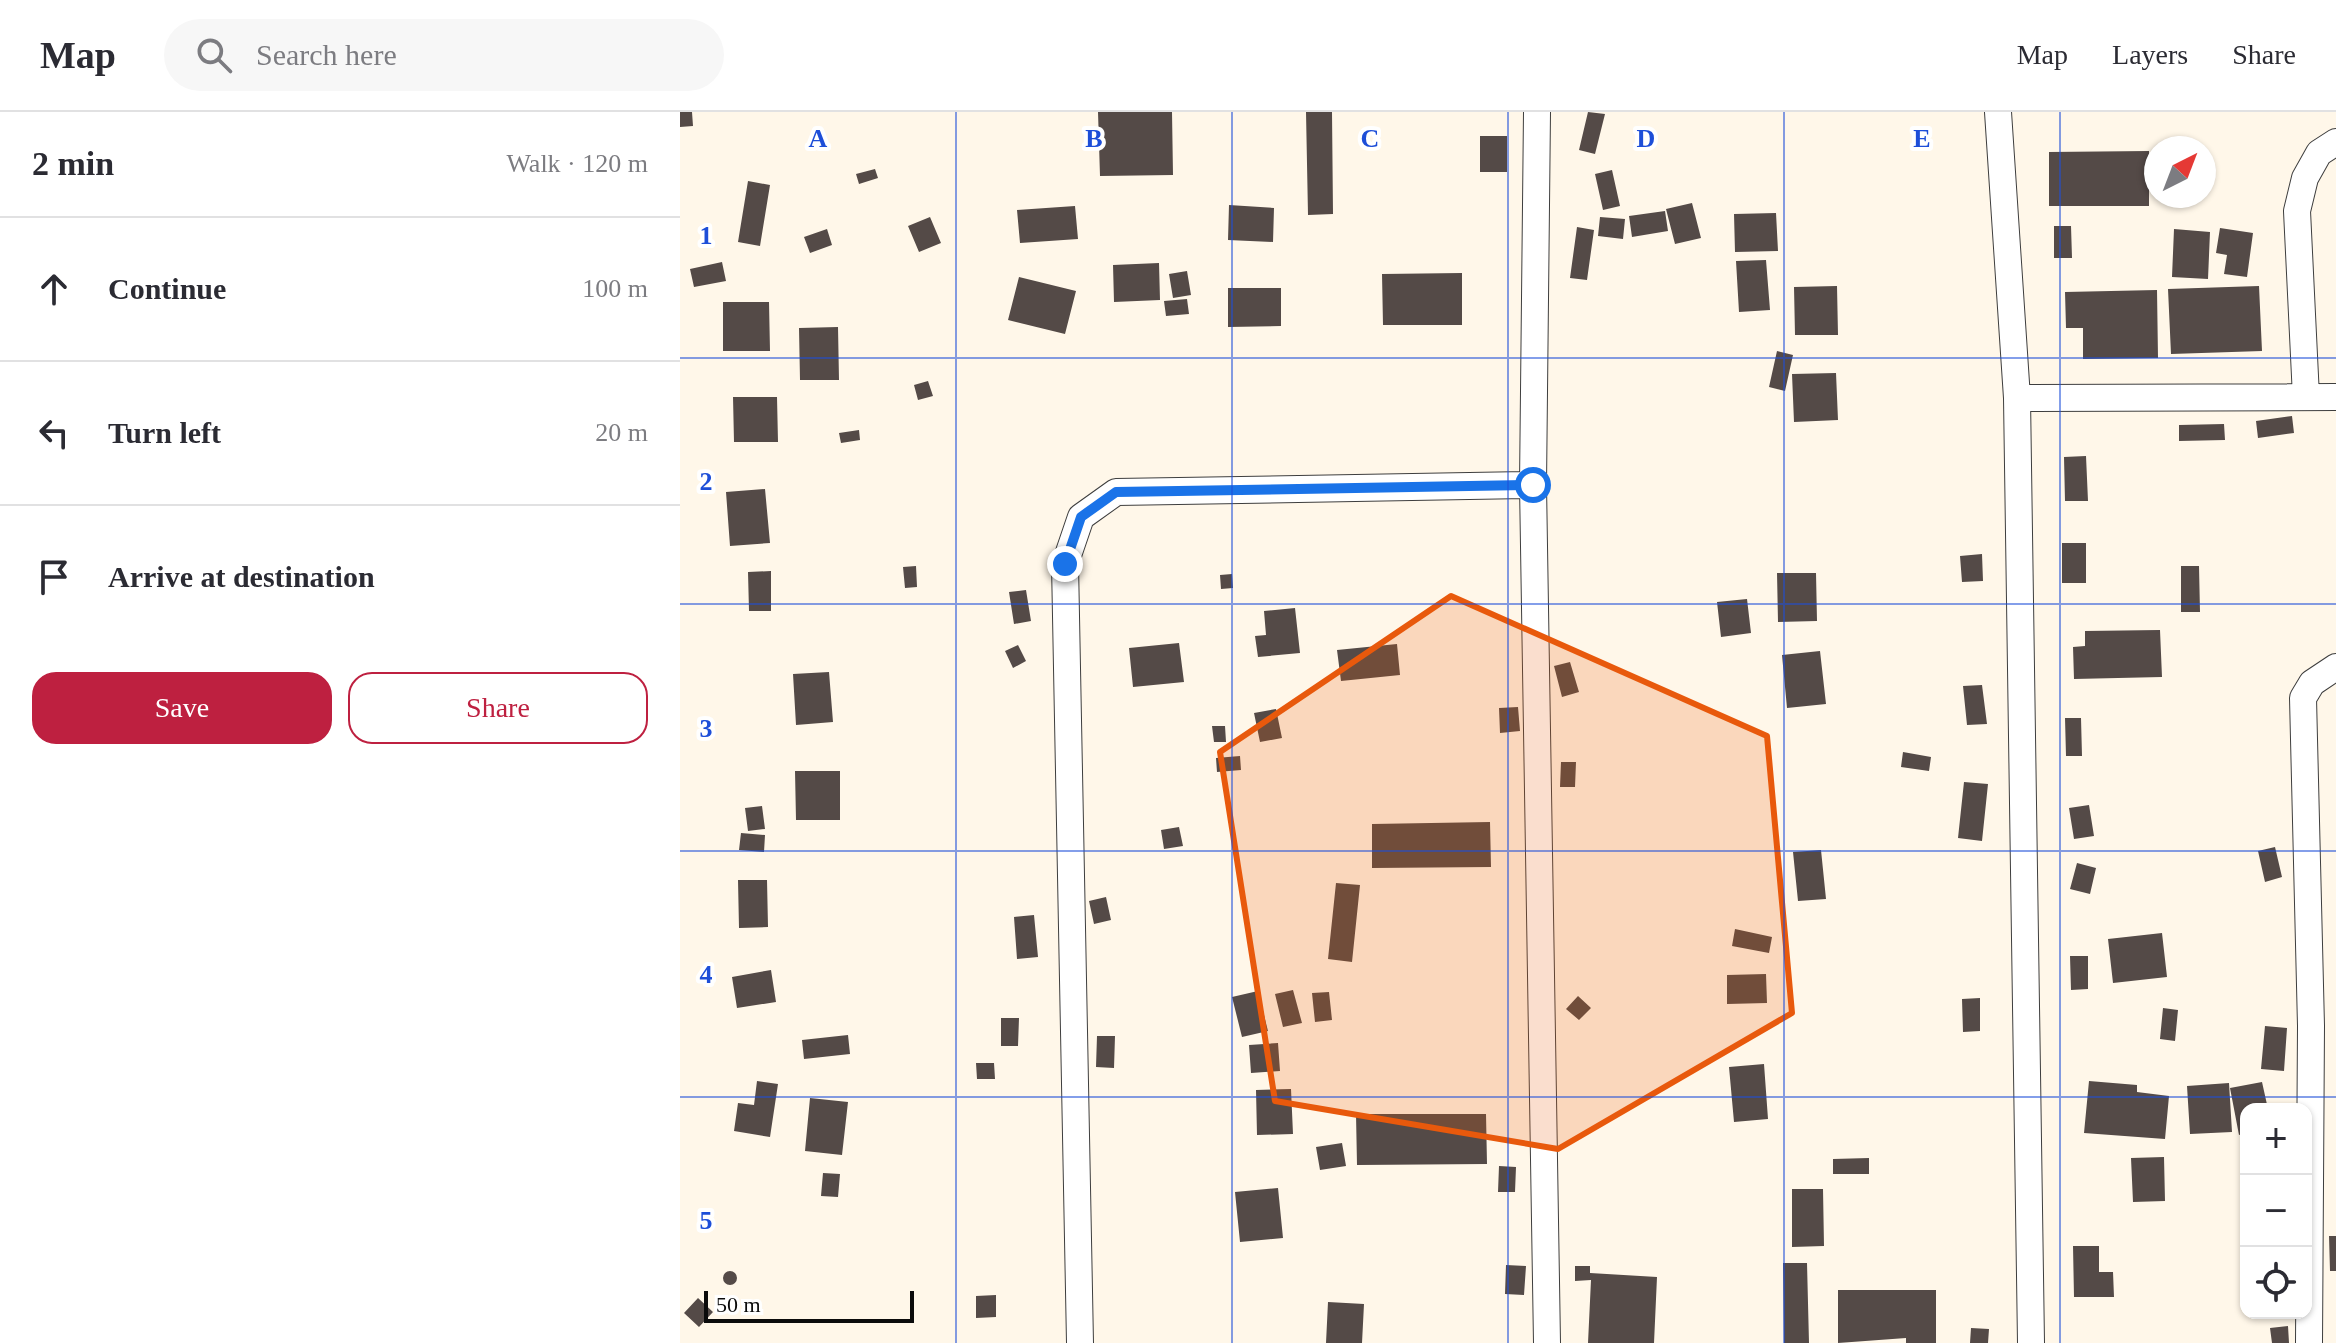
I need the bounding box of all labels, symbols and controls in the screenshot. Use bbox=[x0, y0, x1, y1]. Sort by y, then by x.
search box bbox=[164, 19, 724, 91]
icon: search bbox=[192, 33, 236, 77]
text: Map bbox=[40, 34, 116, 76]
text: Search here bbox=[256, 38, 397, 71]
text: Map bbox=[2017, 39, 2068, 70]
text: Layers bbox=[2112, 39, 2188, 70]
text: Share bbox=[2232, 39, 2296, 70]
text: A bbox=[809, 124, 828, 153]
text: B bbox=[1085, 124, 1103, 153]
text: C bbox=[1361, 124, 1379, 153]
text: D bbox=[1637, 124, 1655, 153]
text: E bbox=[1913, 124, 1931, 153]
north arrow bbox=[2144, 136, 2216, 208]
text: 2 min bbox=[32, 145, 114, 182]
text: Walk · 120 m bbox=[506, 149, 648, 178]
text: 1 bbox=[700, 221, 713, 250]
icon: ahead bbox=[32, 267, 76, 311]
text: Continue bbox=[108, 272, 226, 305]
text: 100 m bbox=[582, 274, 648, 303]
icon: left bbox=[32, 411, 76, 455]
text: Turn left bbox=[108, 416, 221, 449]
text: 20 m bbox=[595, 418, 648, 447]
text: 2 bbox=[700, 467, 713, 496]
route start bbox=[1515, 467, 1551, 503]
route end bbox=[1047, 546, 1083, 582]
icon: arrive bbox=[32, 555, 76, 599]
text: Arrive at destination bbox=[108, 560, 375, 593]
button: Save bbox=[32, 672, 332, 744]
button: Share bbox=[348, 672, 648, 744]
text: 3 bbox=[700, 714, 713, 743]
text: 4 bbox=[700, 960, 713, 989]
map controls bbox=[2240, 1103, 2312, 1319]
button: + bbox=[2240, 1103, 2312, 1175]
button: − bbox=[2240, 1175, 2312, 1247]
text: 5 bbox=[700, 1206, 713, 1235]
button: locate bbox=[2240, 1247, 2312, 1319]
scale bar bbox=[704, 1287, 914, 1323]
text: 50 m bbox=[716, 1292, 761, 1317]

